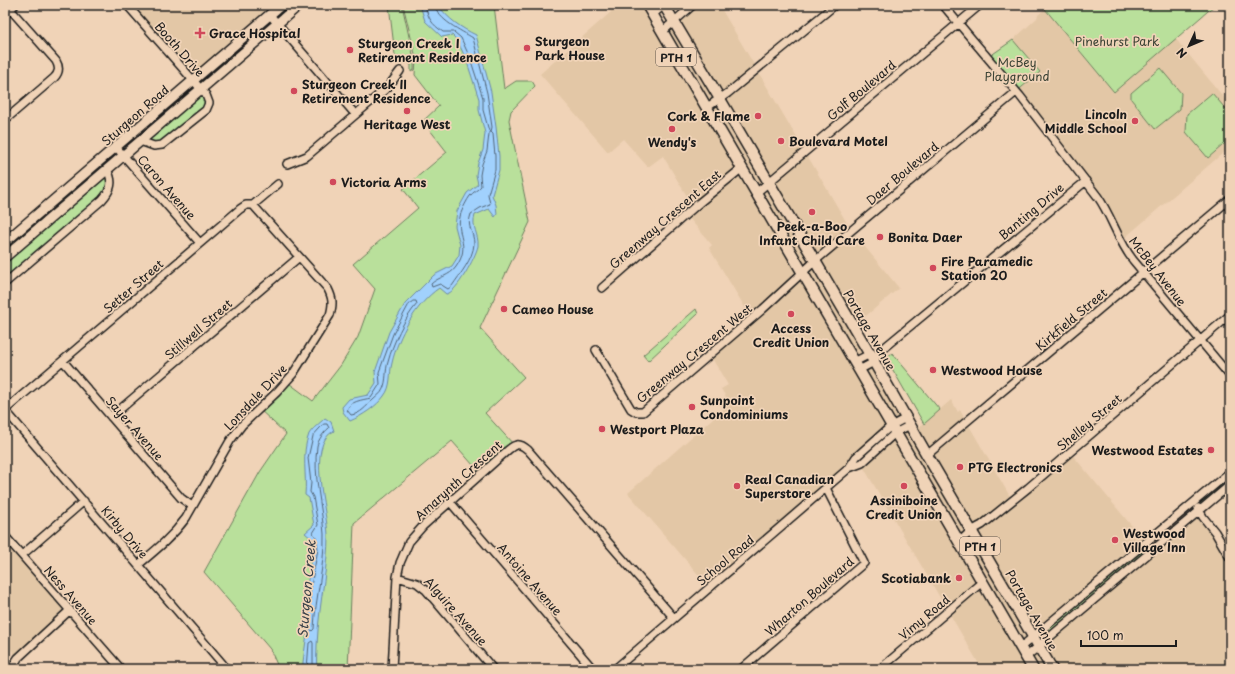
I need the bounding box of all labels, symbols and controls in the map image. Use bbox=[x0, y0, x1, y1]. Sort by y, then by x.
street label: Booth Drive bbox=[151, 17, 209, 81]
place label: Grace Hospital bbox=[209, 24, 301, 42]
north arrow bbox=[1169, 26, 1209, 66]
marker: Grace Hospital bbox=[194, 27, 206, 39]
place label: Sturgeon Park House bbox=[535, 32, 605, 64]
park label: Pinehurst Park bbox=[1075, 32, 1159, 50]
place label: Sturgeon Creek I Retirement Residence bbox=[358, 34, 487, 66]
marker: Sturgeon Park House bbox=[522, 43, 532, 53]
text: N bbox=[1172, 44, 1191, 62]
marker: Sturgeon Creek I Retirement Residence bbox=[345, 45, 355, 55]
road number: PTH 1 bbox=[656, 48, 696, 66]
park label: McBey Playground bbox=[985, 53, 1049, 85]
street label: Golf Boulevard bbox=[823, 55, 900, 124]
place label: Sturgeon Creek II Retirement Residence bbox=[302, 75, 431, 107]
street label: Sturgeon Road bbox=[97, 80, 173, 150]
marker: Sturgeon Creek II Retirement Residence bbox=[289, 86, 299, 96]
place label: Lincoln Middle School bbox=[1045, 105, 1127, 137]
marker: Heritage West bbox=[402, 106, 412, 116]
place label: Cork & Flame bbox=[667, 107, 750, 125]
marker: Cork & Flame bbox=[753, 111, 763, 121]
place label: Heritage West bbox=[364, 115, 451, 133]
marker: Lincoln Middle School bbox=[1130, 116, 1140, 126]
marker: Wendy's bbox=[667, 124, 677, 134]
place label: Boulevard Motel bbox=[789, 132, 888, 150]
place label: Wendy's bbox=[648, 133, 696, 151]
marker: Boulevard Motel bbox=[776, 136, 786, 146]
street label: Daer Boulevard bbox=[862, 137, 943, 209]
street label: Caron Avenue bbox=[134, 151, 201, 224]
street label: Greenway Crescent East bbox=[605, 165, 725, 273]
place label: Victoria Arms bbox=[341, 173, 427, 191]
marker: Victoria Arms bbox=[328, 177, 338, 187]
street label: Banting Drive bbox=[995, 178, 1067, 244]
marker: Peek-a-Boo Infant Child Care bbox=[807, 207, 817, 217]
place label: Peek-a-Boo Infant Child Care bbox=[759, 217, 865, 249]
place label: Bonita Daer bbox=[888, 228, 963, 246]
marker: Bonita Daer bbox=[875, 232, 885, 242]
street label: McBey Avenue bbox=[1125, 232, 1191, 310]
place label: Fire Paramedic Station 20 bbox=[941, 252, 1033, 284]
street label: Setter Street bbox=[99, 255, 167, 317]
marker: Fire Paramedic Station 20 bbox=[928, 263, 938, 273]
street label: Kirkfield Street bbox=[1031, 284, 1111, 354]
street label: Portage Avenue bbox=[840, 286, 901, 374]
street label: Stillwell Street bbox=[160, 294, 236, 363]
street label: Greenway Crescent West bbox=[632, 299, 756, 407]
place label: Cameo House bbox=[512, 300, 594, 318]
marker: Cameo House bbox=[499, 304, 509, 314]
marker: Access Credit Union bbox=[786, 309, 796, 319]
place label: Access Credit Union bbox=[753, 319, 829, 351]
street label: Lonsdale Drive bbox=[220, 360, 290, 434]
place label: Westwood House bbox=[941, 361, 1043, 379]
marker: Westwood House bbox=[928, 365, 938, 375]
street label: Shelley Street bbox=[1053, 389, 1125, 455]
place label: Sunpoint Condominiums bbox=[700, 391, 788, 423]
street label: Sayer Avenue bbox=[102, 392, 168, 464]
marker: Sunpoint Condominiums bbox=[687, 402, 697, 412]
place label: Westport Plaza bbox=[610, 420, 705, 438]
marker: Westport Plaza bbox=[597, 424, 607, 434]
street label: Amarynth Crescent bbox=[410, 436, 506, 524]
place label: Westwood Estates bbox=[1092, 441, 1203, 459]
marker: Westwood Estates bbox=[1206, 445, 1216, 455]
place label: PTG Electronics bbox=[968, 458, 1062, 476]
marker: PTG Electronics bbox=[955, 462, 965, 472]
place label: Real Canadian Superstore bbox=[745, 470, 834, 502]
marker: Real Canadian Superstore bbox=[732, 481, 742, 491]
marker: Assiniboine Credit Union bbox=[899, 481, 909, 491]
place label: Assiniboine Credit Union bbox=[866, 491, 942, 523]
street label: Kirby Drive bbox=[98, 502, 152, 562]
place label: Westwood Village Inn bbox=[1123, 524, 1186, 556]
street label: School Road bbox=[692, 530, 758, 590]
marker: Westwood Village Inn bbox=[1110, 535, 1120, 545]
road number: PTH 1 bbox=[960, 537, 1000, 555]
water label: Sturgeon Creek bbox=[292, 538, 320, 639]
street label: Antoine Avenue bbox=[493, 539, 567, 619]
street label: Wharton Boulevard bbox=[761, 552, 858, 640]
street label: Ness Avenue bbox=[40, 562, 102, 628]
street label: Portage Avenue bbox=[1002, 566, 1063, 654]
place label: Scotiabank bbox=[881, 569, 951, 587]
street label: Alguire Avenue bbox=[420, 573, 492, 650]
marker: Scotiabank bbox=[954, 573, 964, 583]
street label: Vimy Road bbox=[894, 590, 954, 644]
scale bar bbox=[1081, 622, 1176, 648]
text: 100 m bbox=[1087, 626, 1124, 644]

